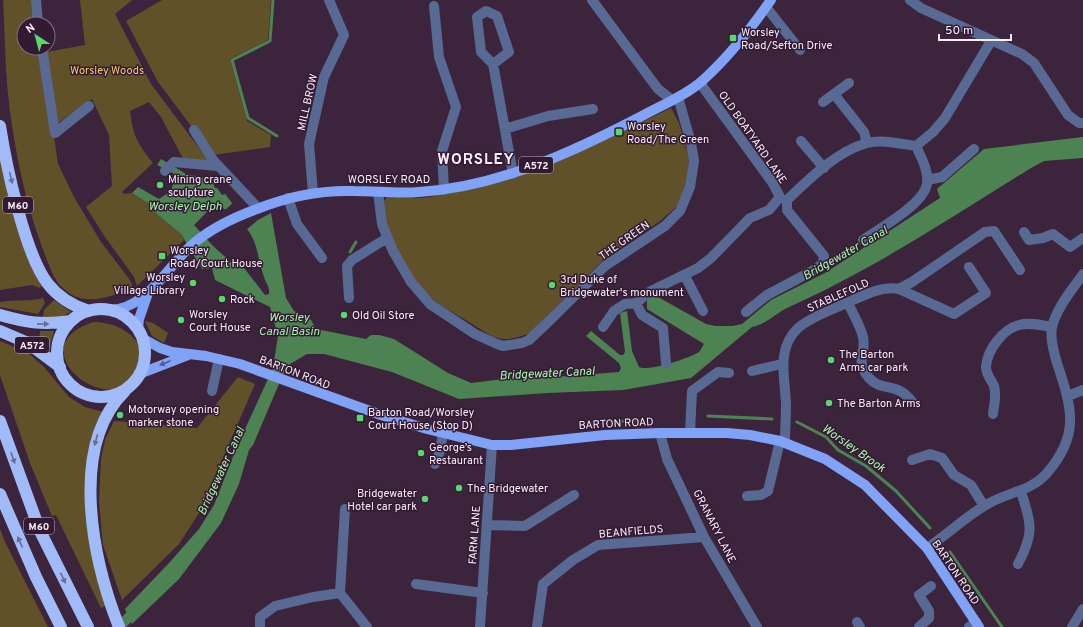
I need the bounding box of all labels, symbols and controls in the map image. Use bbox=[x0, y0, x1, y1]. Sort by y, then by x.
north arrow bbox=[16, 16, 56, 56]
scale bar bbox=[939, 16, 1011, 42]
text: N bbox=[23, 21, 38, 37]
text: 50 m bbox=[945, 23, 973, 39]
place label: Worsley Road/Sefton Drive bbox=[741, 26, 833, 53]
marker: Worsley Road/Sefton Drive bbox=[728, 33, 738, 43]
park label: Worsley Woods bbox=[70, 64, 144, 78]
street label: MILL BROW bbox=[295, 72, 321, 132]
street label: OLD BOATYARD LANE bbox=[715, 88, 789, 187]
place label: Worsley Road/The Green bbox=[627, 120, 709, 147]
marker: Worsley Road/The Green bbox=[614, 127, 624, 137]
district label: WORSLEY bbox=[437, 151, 515, 170]
road number: A572 bbox=[519, 157, 553, 173]
one-way arrow bbox=[8, 172, 14, 184]
place label: Mining crane sculpture bbox=[168, 173, 232, 200]
street label: WORSLEY ROAD bbox=[348, 173, 430, 187]
marker: Mining crane sculpture bbox=[155, 180, 165, 190]
road number: M60 bbox=[3, 197, 33, 213]
water label: Worsley Delph bbox=[148, 199, 222, 215]
street label: THE GREEN bbox=[596, 218, 653, 263]
water label: Bridgewater Canal bbox=[800, 223, 892, 285]
place label: Worsley Road/Court House bbox=[170, 244, 263, 271]
marker: Worsley Road/Court House bbox=[157, 251, 167, 261]
place label: Worsley Village Library bbox=[113, 271, 185, 298]
place label: 3rd Duke of Bridgewater's monument bbox=[560, 273, 684, 300]
street label: STABLEFOLD bbox=[805, 276, 872, 316]
marker: Worsley Village Library bbox=[188, 278, 198, 288]
marker: 3rd Duke of Bridgewater's monument bbox=[547, 280, 557, 290]
place label: Rock bbox=[230, 293, 255, 307]
marker: Rock bbox=[217, 294, 227, 304]
place label: Worsley Court House bbox=[189, 308, 251, 335]
place label: Old Oil Store bbox=[352, 309, 415, 323]
water label: Worsley Canal Basin bbox=[259, 310, 320, 340]
marker: Old Oil Store bbox=[339, 310, 349, 320]
marker: Worsley Court House bbox=[176, 315, 186, 325]
one-way arrow bbox=[37, 320, 49, 327]
road number: A572 bbox=[15, 337, 49, 353]
place label: The Barton Arms car park bbox=[839, 348, 908, 375]
street label: BARTON ROAD bbox=[257, 353, 332, 393]
marker: The Barton Arms car park bbox=[826, 355, 836, 365]
one-way arrow bbox=[159, 361, 171, 367]
water label: Bridgewater Canal bbox=[499, 363, 596, 384]
place label: The Barton Arms bbox=[837, 397, 921, 411]
marker: The Barton Arms bbox=[824, 398, 834, 408]
place label: Motorway opening marker stone bbox=[128, 403, 219, 430]
place label: Barton Road/Worsley Court House (Stop D) bbox=[368, 406, 474, 433]
marker: Motorway opening marker stone bbox=[115, 410, 125, 420]
marker: Barton Road/Worsley Court House (Stop D) bbox=[355, 413, 365, 423]
street label: BARTON ROAD bbox=[578, 415, 654, 433]
water label: Worsley Brook bbox=[819, 421, 889, 477]
water label: Bridgewater Canal bbox=[195, 424, 250, 518]
one-way arrow bbox=[93, 434, 99, 446]
place label: George’s Restaurant bbox=[429, 441, 483, 468]
marker: George’s Restaurant bbox=[416, 448, 426, 458]
one-way arrow bbox=[10, 452, 16, 464]
place label: The Bridgewater bbox=[467, 482, 549, 496]
marker: The Bridgewater bbox=[454, 483, 464, 493]
place label: Bridgewater Hotel car park bbox=[347, 487, 418, 514]
street label: GRANARY LANE bbox=[689, 487, 739, 566]
marker: Bridgewater Hotel car park bbox=[420, 494, 430, 504]
street label: FARM LANE bbox=[466, 505, 484, 565]
road number: M60 bbox=[24, 518, 54, 534]
street label: BEANFIELDS bbox=[598, 522, 664, 542]
one-way arrow bbox=[17, 536, 23, 547]
street label: BARTON ROAD bbox=[928, 538, 982, 608]
one-way arrow bbox=[60, 572, 66, 583]

